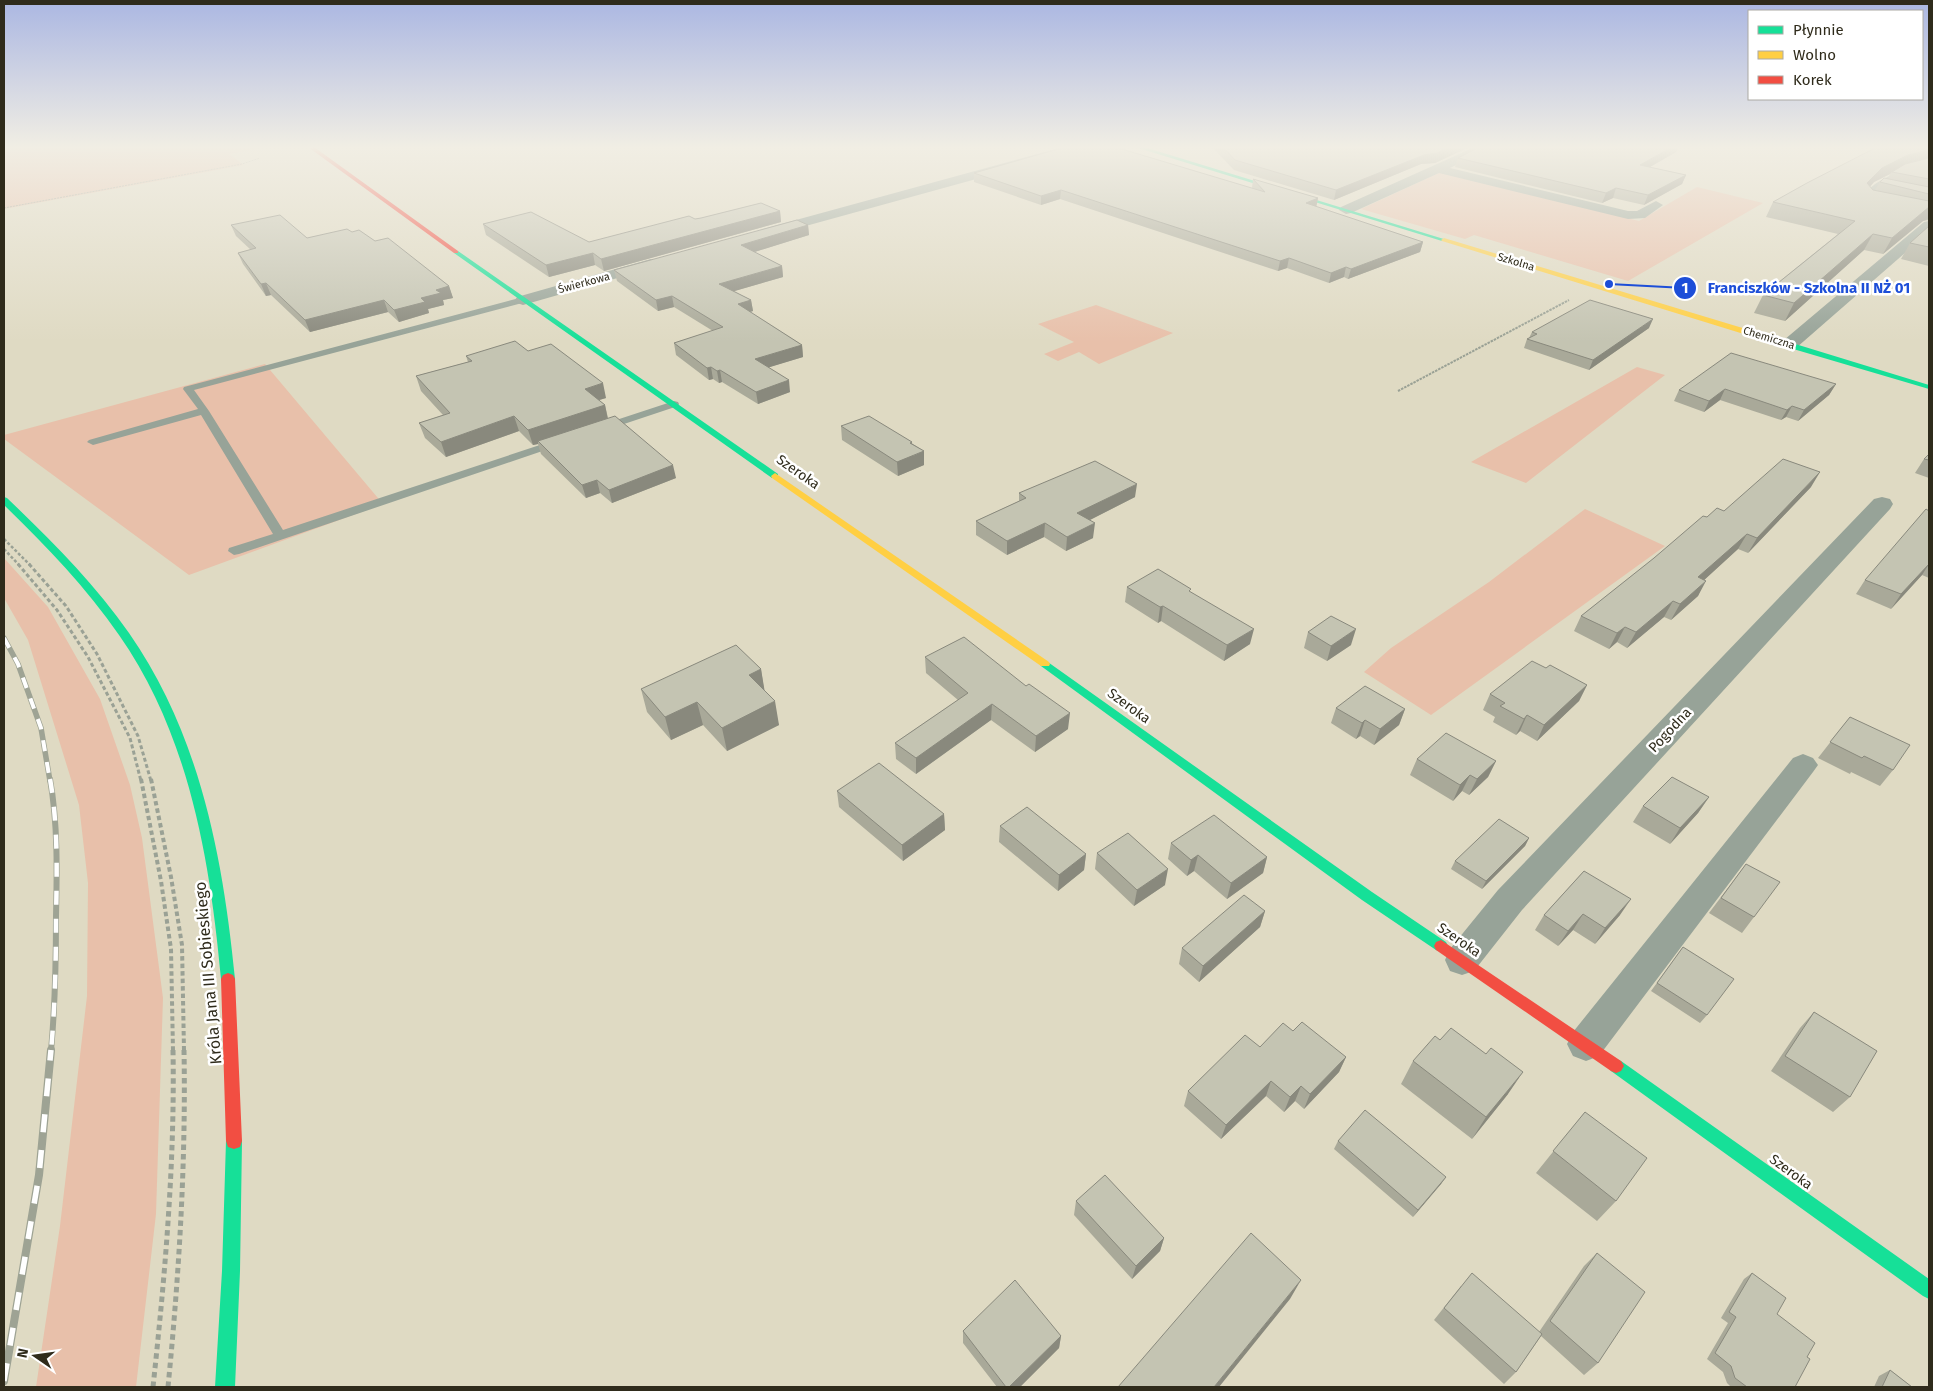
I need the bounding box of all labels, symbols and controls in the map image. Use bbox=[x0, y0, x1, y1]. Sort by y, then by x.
legend bbox=[1748, 10, 1923, 100]
text: Płynnie bbox=[1793, 21, 1844, 39]
text: Wolno bbox=[1793, 46, 1836, 64]
text: Korek bbox=[1793, 71, 1832, 89]
street label: Szkolna bbox=[1496, 250, 1536, 274]
street label: Świerkowa bbox=[556, 269, 611, 296]
callout: Franciszków - Szkolna II NŻ 01 bbox=[1673, 273, 1920, 303]
text: 1 bbox=[1682, 279, 1688, 297]
text: Franciszków - Szkolna II NŻ 01 bbox=[1708, 279, 1910, 297]
street label: Chemiczna bbox=[1742, 324, 1797, 352]
street label: Szeroka bbox=[773, 451, 823, 493]
street label: Szeroka bbox=[1104, 685, 1154, 727]
street label: Pogodna bbox=[1645, 704, 1695, 756]
street label: Króla Jana III Sobieskiego bbox=[191, 881, 225, 1065]
street label: Szeroka bbox=[1434, 919, 1484, 961]
street label: Szeroka bbox=[1766, 1151, 1816, 1193]
north arrow bbox=[10, 1331, 60, 1381]
text: N bbox=[13, 1347, 32, 1360]

